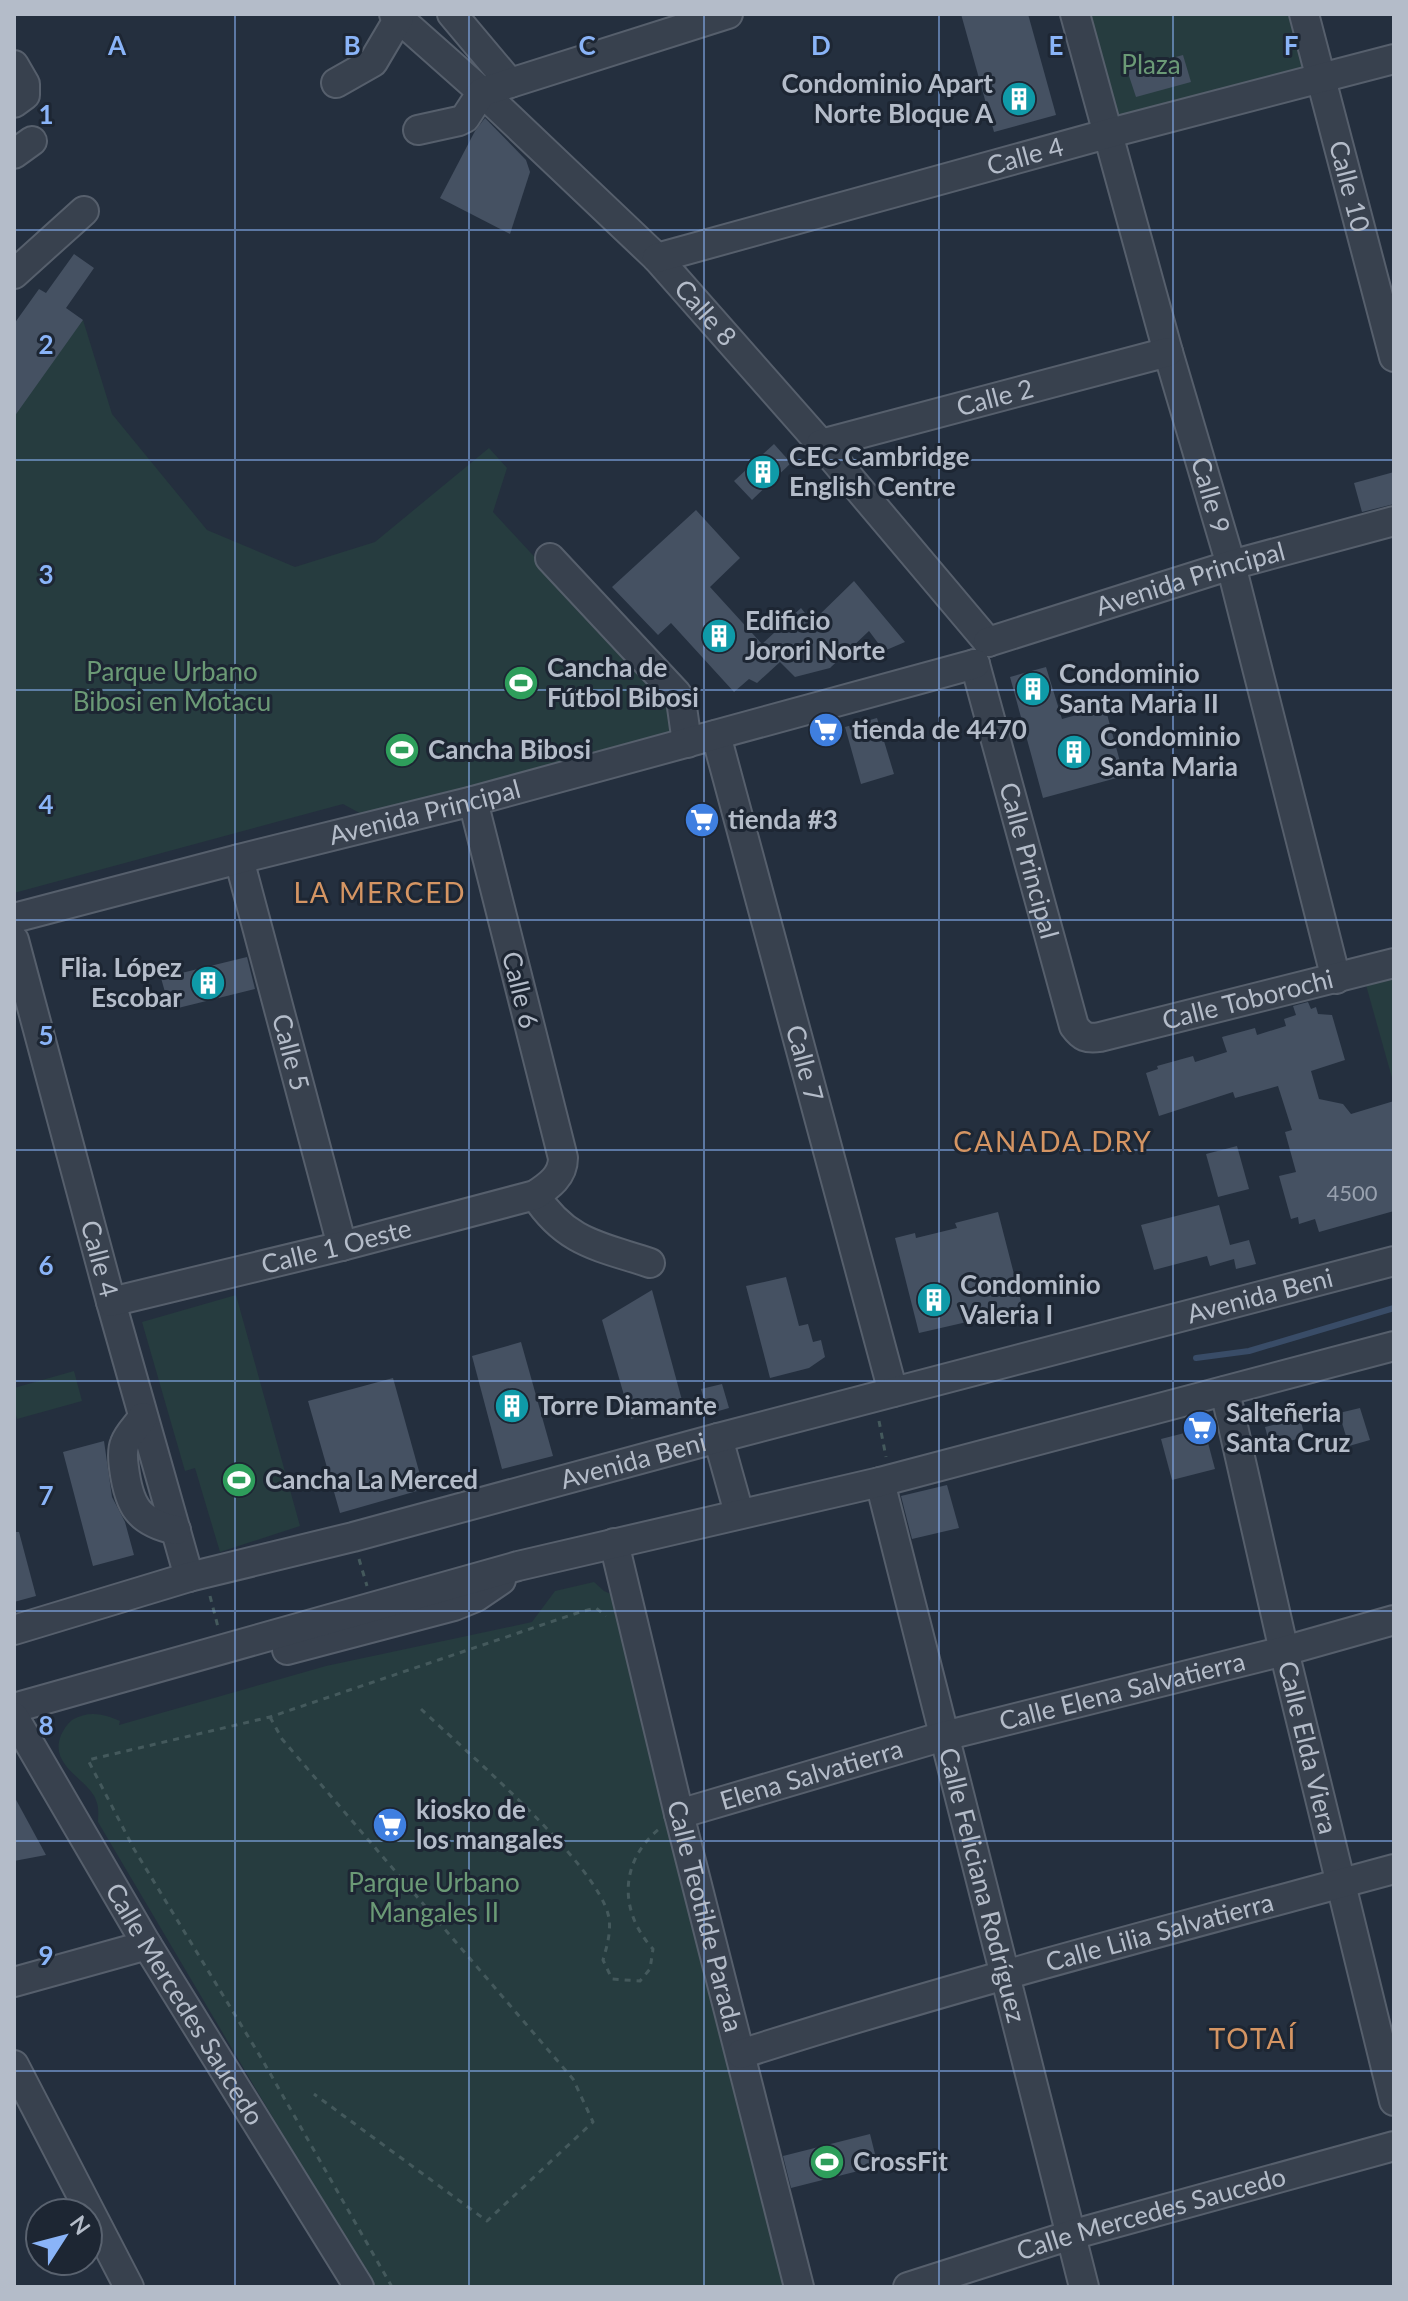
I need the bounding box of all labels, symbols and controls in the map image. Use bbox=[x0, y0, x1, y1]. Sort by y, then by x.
text: A bbox=[107, 29, 127, 61]
text: B bbox=[343, 29, 361, 61]
text: C bbox=[578, 29, 596, 61]
text: D bbox=[811, 29, 831, 61]
text: E bbox=[1049, 29, 1063, 61]
text: F bbox=[1284, 29, 1298, 61]
park label: Plaza bbox=[1121, 48, 1181, 80]
place label: Condominio Apart Norte Bloque A bbox=[781, 67, 994, 129]
building icon: Condominio Apart Norte Bloque A bbox=[1000, 80, 1038, 118]
text: 1 bbox=[38, 98, 54, 130]
street label: Calle 4 bbox=[983, 130, 1067, 181]
street label: Calle 10 bbox=[1323, 137, 1377, 235]
street label: Calle 8 bbox=[668, 272, 744, 352]
text: 2 bbox=[38, 328, 54, 360]
street label: Calle 2 bbox=[953, 371, 1037, 422]
place label: CEC Cambridge English Centre bbox=[789, 440, 970, 502]
building icon: CEC Cambridge English Centre bbox=[744, 453, 782, 491]
street label: Calle 9 bbox=[1185, 453, 1238, 537]
street label: Avenida Principal bbox=[1091, 534, 1288, 622]
text: 3 bbox=[38, 558, 54, 590]
place label: Edificio Jorori Norte bbox=[745, 604, 885, 666]
building icon: Edificio Jorori Norte bbox=[700, 617, 738, 655]
place label: Cancha de Fútbol Bibosi bbox=[547, 651, 699, 713]
park label: Parque Urbano Bibosi en Motacu bbox=[73, 655, 271, 717]
place label: Condominio Santa Maria II bbox=[1059, 657, 1219, 719]
sports icon: Cancha de Fútbol Bibosi bbox=[502, 664, 540, 702]
building icon: Condominio Santa Maria II bbox=[1014, 670, 1052, 708]
supermarket icon: tienda de 4470 bbox=[807, 711, 845, 749]
place label: tienda de 4470 bbox=[852, 713, 1027, 745]
place label: Condominio Santa Maria bbox=[1100, 720, 1241, 782]
sports icon: Cancha Bibosi bbox=[383, 731, 421, 769]
place label: Cancha Bibosi bbox=[428, 733, 591, 765]
building icon: Condominio Santa Maria bbox=[1055, 733, 1093, 771]
street label: Avenida Principal bbox=[325, 772, 524, 851]
street label: Calle Principal bbox=[993, 779, 1066, 942]
text: 4 bbox=[38, 788, 54, 820]
supermarket icon: tienda #3 bbox=[683, 801, 721, 839]
place label: tienda #3 bbox=[728, 803, 838, 835]
district label: LA MERCED bbox=[293, 875, 467, 909]
street label: Calle 6 bbox=[496, 948, 546, 1031]
place label: Flia. López Escobar bbox=[60, 951, 182, 1013]
street label: Calle Toborochi bbox=[1159, 962, 1336, 1036]
building icon: Flia. López Escobar bbox=[189, 964, 227, 1002]
street label: Calle 5 bbox=[266, 1010, 317, 1094]
text: 5 bbox=[38, 1019, 54, 1051]
street label: Calle 7 bbox=[780, 1021, 831, 1105]
district label: CANADA DRY bbox=[953, 1124, 1153, 1158]
house number: 4500 bbox=[1326, 1179, 1378, 1206]
street label: Calle 1 Oeste bbox=[258, 1211, 414, 1280]
street label: Calle 4 bbox=[75, 1217, 126, 1300]
text: 6 bbox=[38, 1249, 54, 1281]
street label: Avenida Beni bbox=[1183, 1261, 1336, 1330]
place label: Condominio Valeria I bbox=[959, 1268, 1101, 1330]
building icon: Condominio Valeria I bbox=[915, 1281, 953, 1319]
building icon: Torre Diamante bbox=[493, 1387, 531, 1425]
place label: Torre Diamante bbox=[538, 1389, 717, 1421]
place label: Salteñeria Santa Cruz bbox=[1226, 1396, 1350, 1458]
supermarket icon: Salteñeria Santa Cruz bbox=[1181, 1409, 1219, 1447]
street label: Avenida Beni bbox=[557, 1425, 709, 1495]
sports icon: Cancha La Merced bbox=[220, 1461, 258, 1499]
place label: Cancha La Merced bbox=[265, 1463, 478, 1495]
text: 7 bbox=[38, 1479, 54, 1511]
street label: Calle Elena Salvatierra bbox=[996, 1644, 1248, 1737]
street label: Calle Elda Viera bbox=[1272, 1658, 1345, 1837]
text: 8 bbox=[38, 1709, 54, 1741]
street label: Elena Salvatierra bbox=[716, 1732, 906, 1816]
street label: Calle Feliciana Rodríguez bbox=[933, 1744, 1033, 2026]
place label: kiosko de los mangales bbox=[416, 1793, 563, 1855]
street label: Calle Teotilde Parada bbox=[661, 1797, 751, 2035]
supermarket icon: kiosko de los mangales bbox=[371, 1806, 409, 1844]
park label: Parque Urbano Mangales II bbox=[348, 1866, 520, 1928]
street label: Calle Mercedes Saucedo bbox=[99, 1877, 272, 2131]
street label: Calle Lilia Salvatierra bbox=[1042, 1885, 1277, 1978]
text: 9 bbox=[38, 1939, 54, 1971]
district label: TOTAÍ bbox=[1209, 2021, 1297, 2055]
sports icon: CrossFit bbox=[808, 2143, 846, 2181]
place label: CrossFit bbox=[853, 2145, 948, 2177]
street label: Calle Mercedes Saucedo bbox=[1012, 2160, 1289, 2266]
north arrow bbox=[24, 2197, 104, 2277]
text: N bbox=[65, 2210, 96, 2240]

